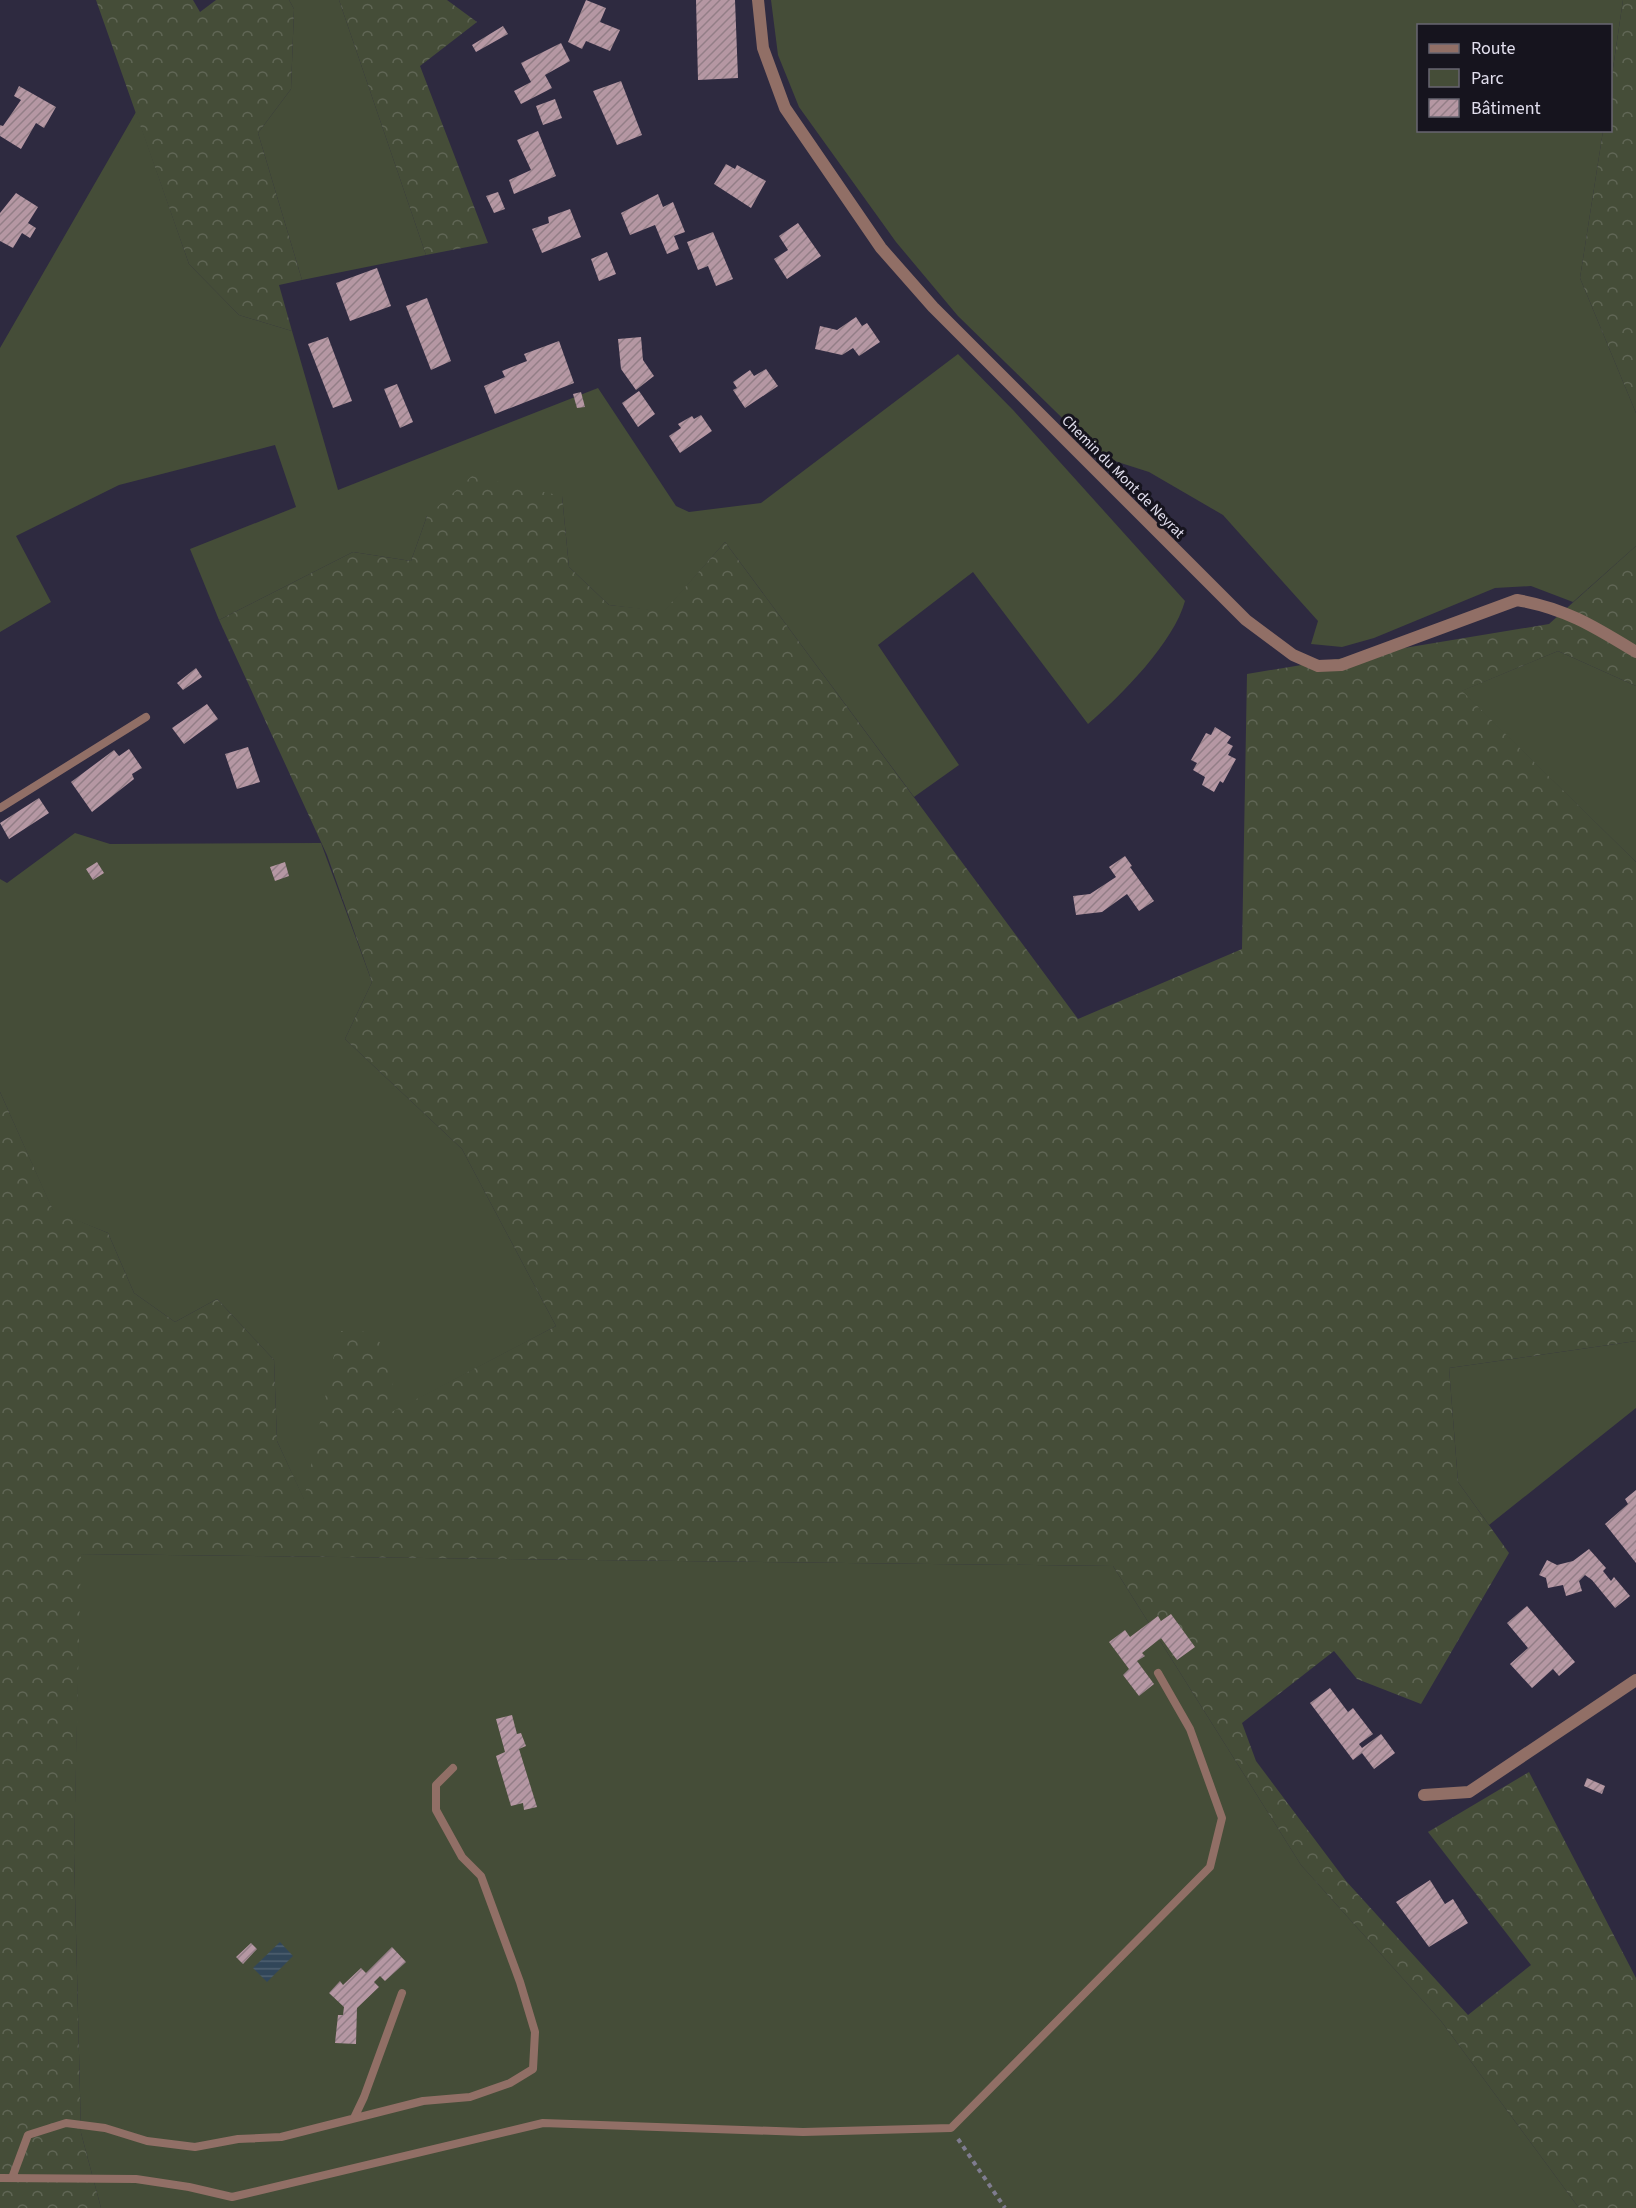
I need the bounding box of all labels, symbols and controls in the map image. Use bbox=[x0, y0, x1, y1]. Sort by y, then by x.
legend bbox=[1417, 24, 1612, 132]
text: Route bbox=[1471, 36, 1515, 61]
text: Parc bbox=[1471, 66, 1504, 91]
text: Bâtiment bbox=[1471, 96, 1541, 121]
street label: Chemin du Mont de Neyrat bbox=[1057, 411, 1189, 543]

